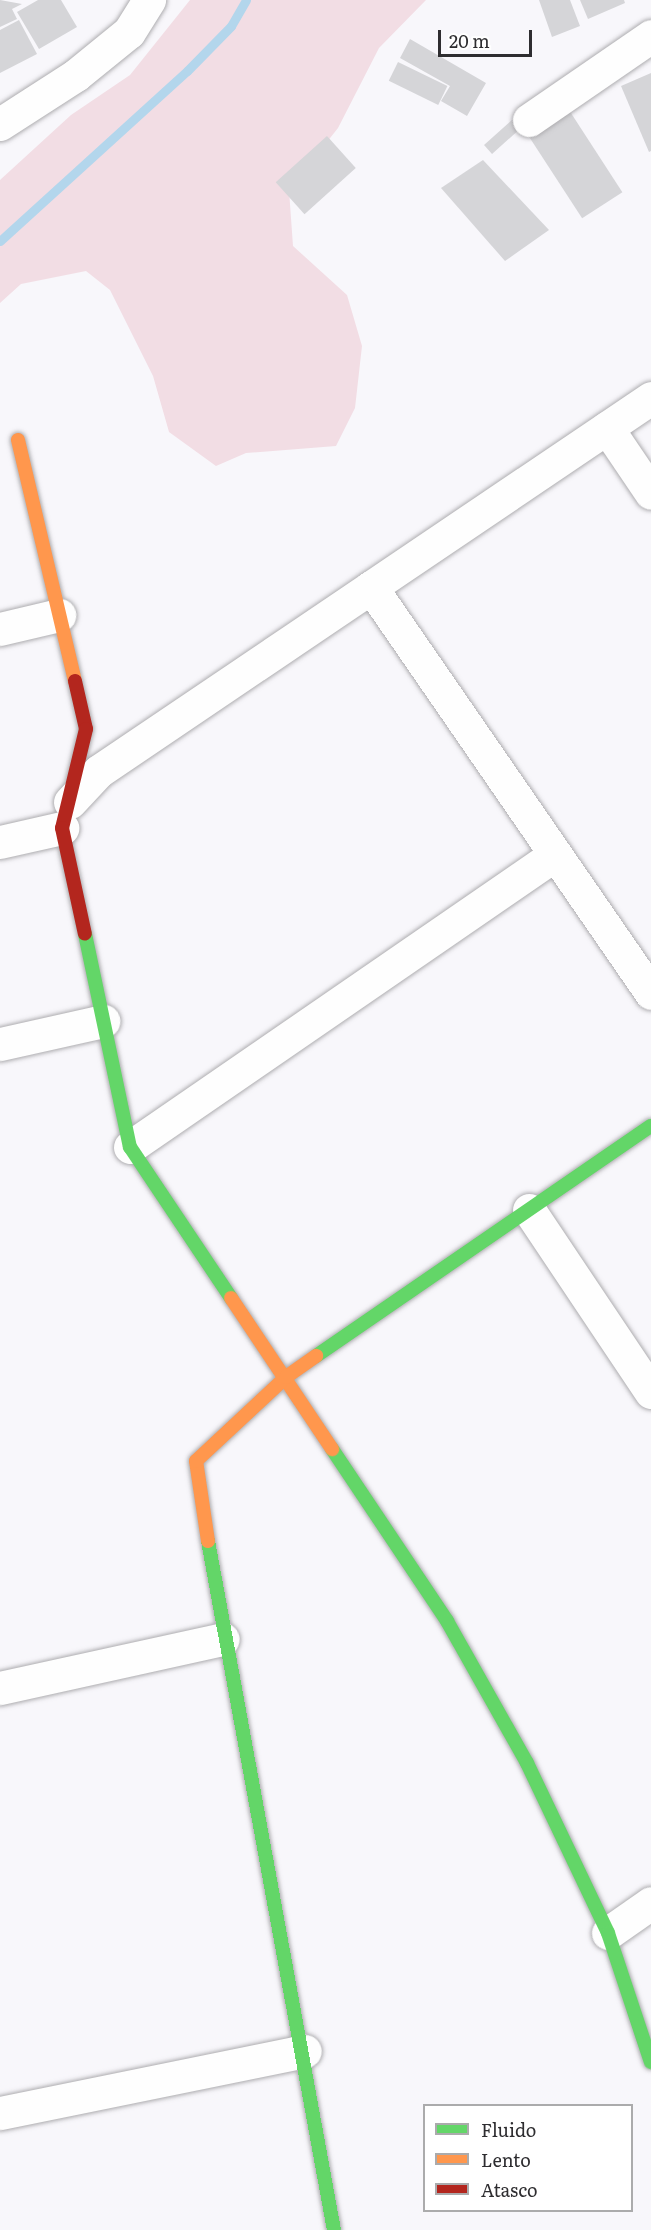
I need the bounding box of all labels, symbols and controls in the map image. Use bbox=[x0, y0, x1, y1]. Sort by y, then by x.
scale bar bbox=[441, 18, 536, 56]
text: 20 m bbox=[449, 27, 490, 54]
legend bbox=[423, 2104, 633, 2212]
text: Fluido bbox=[481, 2116, 536, 2143]
text: Lento bbox=[481, 2146, 531, 2173]
text: Atasco bbox=[481, 2176, 538, 2203]

